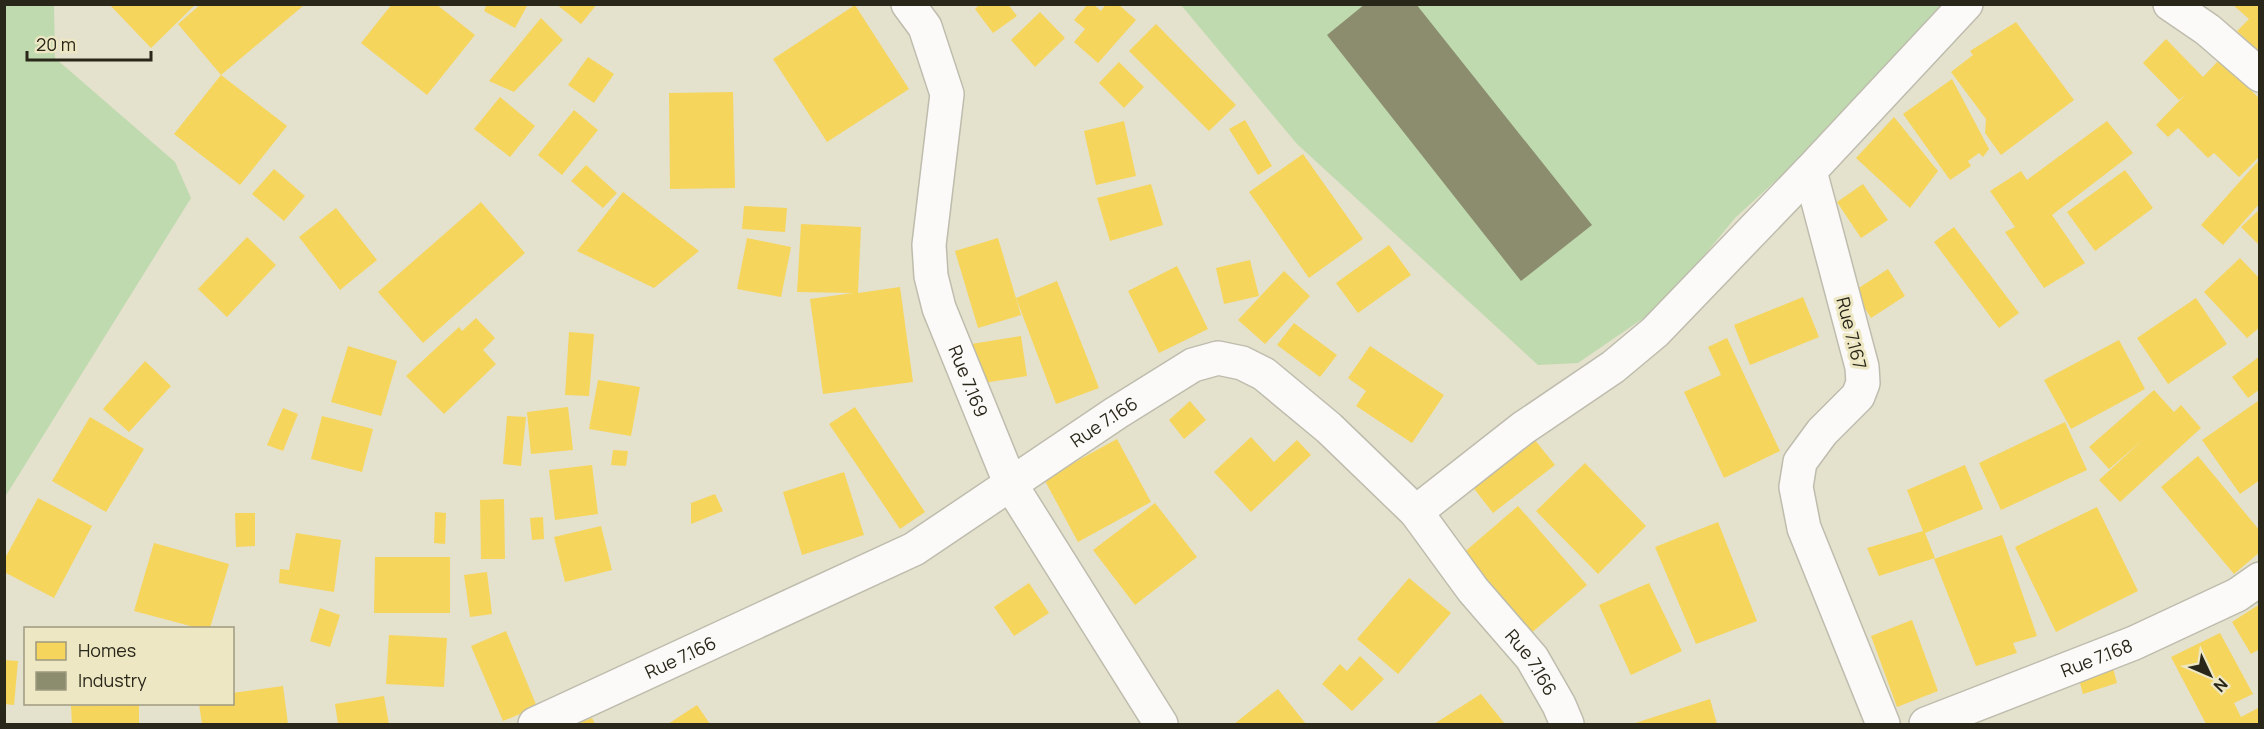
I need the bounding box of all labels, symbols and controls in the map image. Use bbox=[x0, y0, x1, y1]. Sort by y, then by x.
scale bar bbox=[27, 24, 152, 62]
text: 20 m bbox=[36, 32, 76, 56]
street label: Rue 7.167 bbox=[1831, 294, 1873, 372]
street label: Rue 7.169 bbox=[943, 341, 994, 421]
street label: Rue 7.166 bbox=[1065, 391, 1142, 452]
street label: Rue 7.166 bbox=[1500, 624, 1563, 700]
legend bbox=[24, 627, 234, 705]
street label: Rue 7.166 bbox=[641, 630, 720, 684]
street label: Rue 7.168 bbox=[2057, 633, 2136, 682]
text: Homes bbox=[78, 638, 136, 662]
north arrow bbox=[2180, 645, 2240, 705]
text: Industry bbox=[78, 668, 147, 692]
text: N bbox=[2209, 674, 2233, 697]

